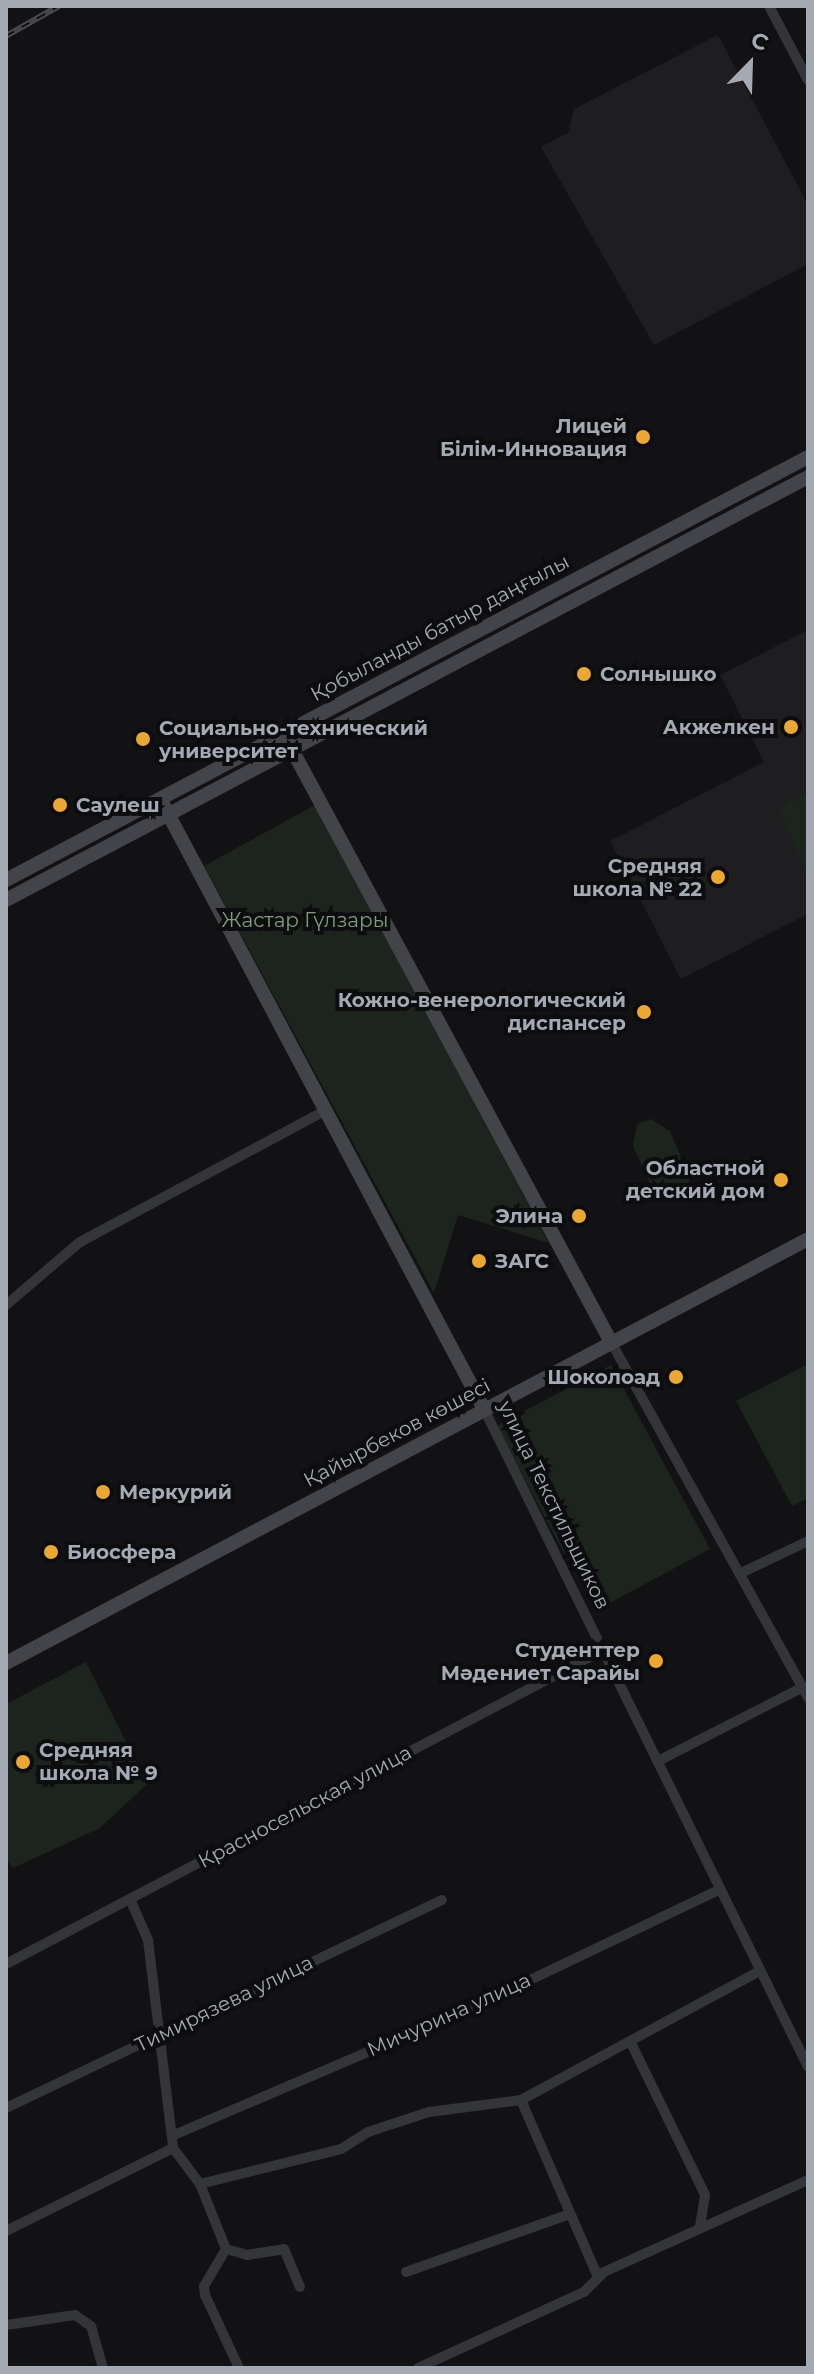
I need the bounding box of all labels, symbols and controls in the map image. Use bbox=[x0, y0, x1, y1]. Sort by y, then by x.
north arrow bbox=[710, 24, 790, 104]
text: С bbox=[747, 26, 772, 57]
place label: Лицей Білім-Инновация bbox=[440, 414, 627, 461]
marker: Лицей Білім-Инновация bbox=[634, 428, 652, 446]
street label: Қобыланды батыр даңғылы bbox=[307, 550, 573, 706]
place label: Солнышко bbox=[600, 662, 716, 686]
marker: Солнышко bbox=[575, 665, 593, 683]
place label: Акжелкен bbox=[663, 715, 775, 739]
place label: Социально-технический университет bbox=[159, 716, 428, 763]
marker: Акжелкен bbox=[782, 718, 800, 736]
marker: Социально-технический университет bbox=[134, 730, 152, 748]
place label: Саулеш bbox=[76, 793, 160, 817]
marker: Саулеш bbox=[51, 796, 69, 814]
place label: Средняя школа № 22 bbox=[572, 854, 702, 901]
marker: Средняя школа № 22 bbox=[709, 868, 727, 886]
park label: Жастар Гүлзары bbox=[222, 908, 388, 932]
place label: Кожно-венерологический диспансер bbox=[338, 988, 626, 1035]
marker: Кожно-венерологический диспансер bbox=[633, 1001, 655, 1023]
place label: Областной детский дом bbox=[626, 1156, 765, 1203]
marker: Областной детский дом bbox=[772, 1171, 790, 1189]
place label: Элина bbox=[496, 1204, 563, 1228]
marker: Элина bbox=[570, 1207, 588, 1225]
place label: ЗАГС bbox=[495, 1249, 549, 1273]
marker: ЗАГС bbox=[470, 1252, 488, 1270]
place label: Шоколоад bbox=[547, 1365, 660, 1389]
marker: Шоколоад bbox=[667, 1368, 685, 1386]
street label: Қайырбеков көшесі bbox=[300, 1374, 494, 1492]
street label: улица Текстильщиков bbox=[493, 1397, 615, 1613]
place label: Меркурий bbox=[119, 1480, 232, 1504]
marker: Меркурий bbox=[94, 1483, 112, 1501]
place label: Биосфера bbox=[67, 1540, 176, 1564]
marker: Биосфера bbox=[42, 1543, 60, 1561]
place label: Студенттер Мәдениет Сарайы bbox=[441, 1638, 640, 1685]
marker: Студенттер Мәдениет Сарайы bbox=[647, 1652, 665, 1670]
place label: Средняя школа № 9 bbox=[39, 1738, 158, 1785]
street label: Красносельская улица bbox=[194, 1741, 416, 1873]
marker: Средняя школа № 9 bbox=[14, 1753, 32, 1771]
street label: Тимирязева улица bbox=[131, 1951, 317, 2057]
street label: Мичурина улица bbox=[364, 1968, 534, 2062]

